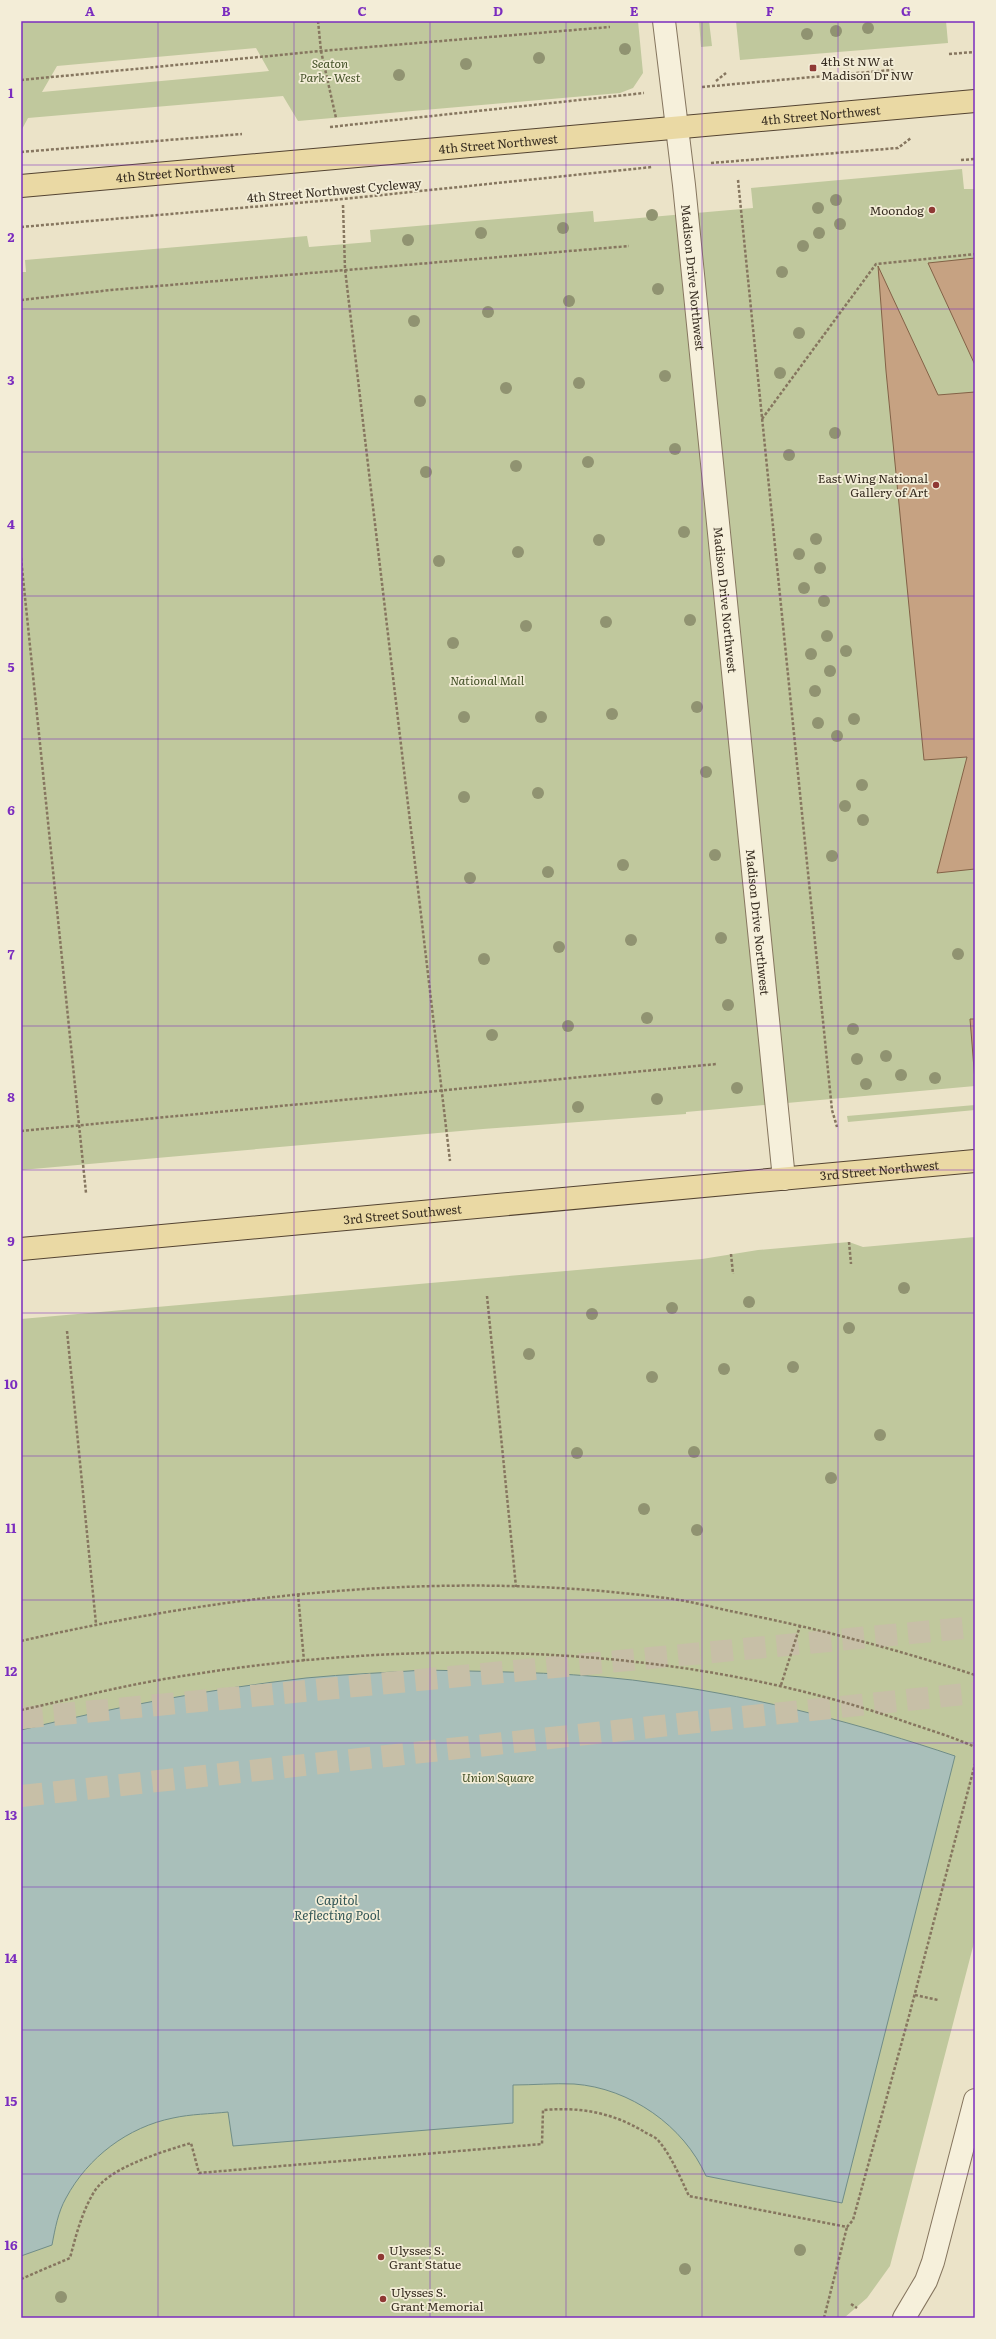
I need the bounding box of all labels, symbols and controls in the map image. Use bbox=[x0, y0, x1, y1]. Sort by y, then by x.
text: A bbox=[85, 1, 95, 20]
text: B bbox=[222, 1, 231, 20]
text: C bbox=[357, 1, 367, 20]
text: D bbox=[493, 1, 503, 20]
text: E bbox=[630, 1, 639, 20]
text: F bbox=[766, 1, 774, 20]
text: G bbox=[901, 1, 911, 20]
place label: 4th St NW at Madison Dr NW bbox=[821, 52, 914, 84]
park label: Seaton Park - West bbox=[299, 54, 361, 86]
marker: 4th St NW at Madison Dr NW bbox=[808, 63, 818, 73]
text: 1 bbox=[8, 83, 14, 102]
street label: 4th Street Northwest bbox=[761, 100, 881, 129]
street label: 4th Street Northwest bbox=[438, 129, 559, 158]
street label: 4th Street Northwest bbox=[115, 158, 236, 187]
street label: 4th Street Northwest Cycleway bbox=[246, 173, 422, 207]
place label: Moondog bbox=[869, 201, 924, 219]
street label: Madison Drive Northwest bbox=[677, 203, 710, 352]
marker: Moondog bbox=[927, 205, 937, 215]
text: 2 bbox=[8, 227, 15, 246]
text: 3 bbox=[7, 370, 15, 389]
place label: East Wing National Gallery of Art bbox=[818, 469, 928, 501]
marker: East Wing National Gallery of Art bbox=[931, 480, 941, 490]
text: 4 bbox=[7, 514, 15, 533]
street label: Madison Drive Northwest bbox=[709, 526, 742, 674]
text: 5 bbox=[7, 657, 15, 676]
park label: National Mall bbox=[450, 671, 525, 689]
text: 6 bbox=[7, 800, 15, 819]
street label: Madison Drive Northwest bbox=[742, 848, 774, 996]
text: 7 bbox=[7, 944, 15, 963]
text: 8 bbox=[7, 1087, 15, 1106]
street label: 3rd Street Northwest bbox=[819, 1155, 940, 1184]
street label: 3rd Street Southwest bbox=[342, 1199, 463, 1228]
text: 9 bbox=[7, 1231, 15, 1250]
text: 10 bbox=[4, 1374, 18, 1393]
text: 11 bbox=[6, 1518, 17, 1537]
text: 12 bbox=[5, 1661, 17, 1680]
park label: Union Square bbox=[462, 1768, 535, 1786]
text: 13 bbox=[5, 1805, 17, 1824]
water label: Capitol Reflecting Pool bbox=[294, 1890, 380, 1924]
text: 14 bbox=[5, 1948, 18, 1967]
text: 15 bbox=[5, 2091, 17, 2110]
text: 16 bbox=[5, 2235, 18, 2254]
place label: Ulysses S. Grant Statue bbox=[389, 2241, 461, 2273]
marker: Ulysses S. Grant Statue bbox=[376, 2252, 386, 2262]
place label: Ulysses S. Grant Memorial bbox=[391, 2283, 483, 2315]
marker: Ulysses S. Grant Memorial bbox=[378, 2294, 388, 2304]

